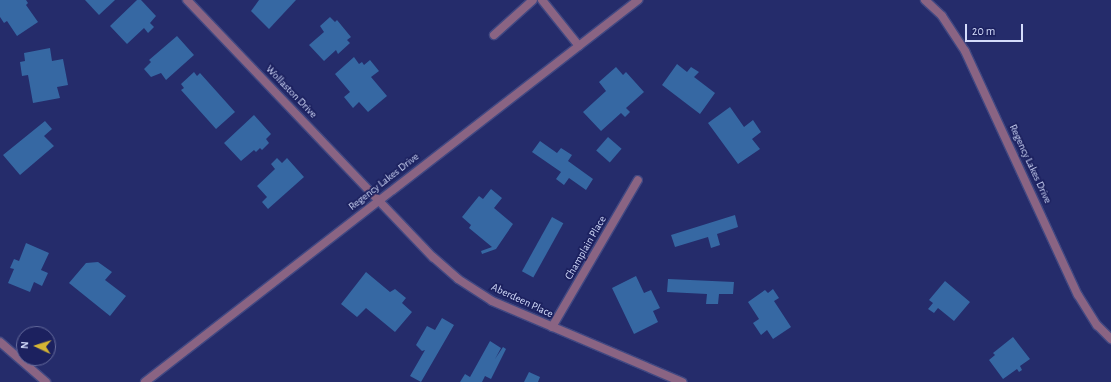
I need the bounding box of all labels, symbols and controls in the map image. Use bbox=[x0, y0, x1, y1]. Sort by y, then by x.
scale bar bbox=[967, 16, 1025, 42]
text: 20 m bbox=[972, 25, 995, 37]
street label: Wollaston Drive bbox=[263, 63, 319, 121]
street label: Regency Lakes Drive bbox=[1006, 122, 1054, 206]
street label: Regency Lakes Drive bbox=[346, 150, 422, 214]
street label: Champlain Place bbox=[562, 214, 610, 282]
street label: Aberdeen Place bbox=[489, 281, 555, 321]
north arrow bbox=[16, 326, 56, 366]
text: N bbox=[19, 341, 30, 349]

